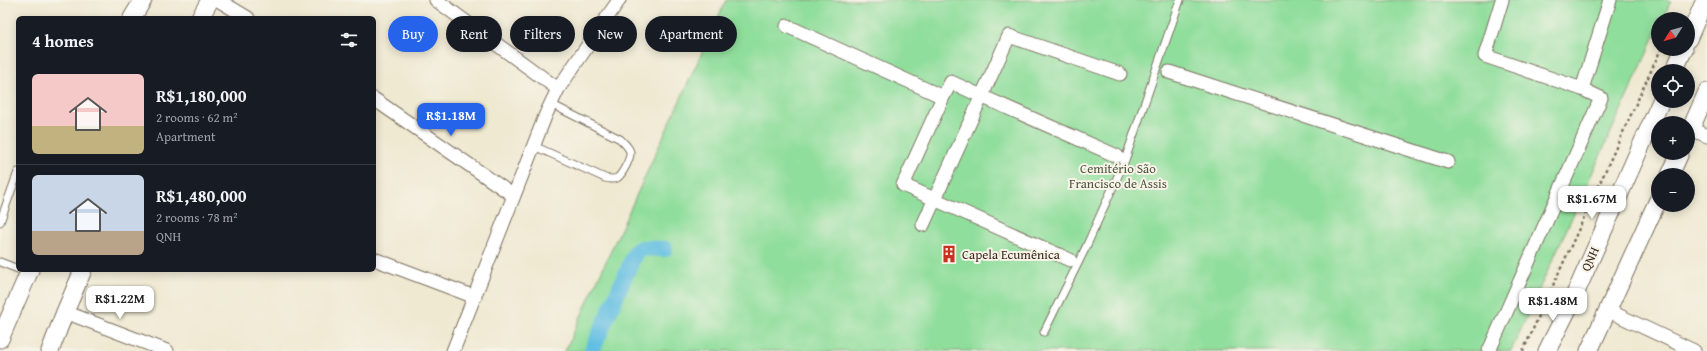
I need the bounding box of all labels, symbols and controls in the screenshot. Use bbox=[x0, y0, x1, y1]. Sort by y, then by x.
north arrow bbox=[1651, 12, 1695, 56]
map controls bbox=[1651, 12, 1695, 212]
chip: Buy bbox=[388, 16, 438, 52]
chip: Rent bbox=[446, 16, 502, 52]
chip: Filters bbox=[510, 16, 575, 52]
chip: New bbox=[583, 16, 637, 52]
chip: Apartment bbox=[645, 16, 737, 52]
text: 4 homes bbox=[32, 28, 94, 53]
icon: filters bbox=[338, 29, 360, 51]
button: locate bbox=[1651, 64, 1695, 108]
text: R$1,180,000 bbox=[156, 83, 247, 108]
icon: home bbox=[64, 90, 112, 138]
pin: R$1.18M bbox=[414, 103, 488, 137]
text: R$1.18M bbox=[426, 106, 476, 125]
text: 2 rooms · 62 m² bbox=[156, 108, 238, 127]
button: + bbox=[1651, 116, 1695, 160]
text: Apartment bbox=[156, 127, 216, 146]
park label: Cemitério São Francisco de Assis bbox=[1069, 159, 1167, 193]
button: − bbox=[1651, 168, 1695, 212]
text: R$1,480,000 bbox=[156, 183, 247, 208]
pin: R$1.67M bbox=[1555, 186, 1629, 220]
text: R$1.67M bbox=[1567, 189, 1617, 208]
icon: home bbox=[64, 191, 112, 239]
text: 2 rooms · 78 m² bbox=[156, 208, 238, 227]
text: QNH bbox=[156, 227, 181, 246]
street label: QNH bbox=[1576, 243, 1604, 274]
building icon: Capela Ecumênica bbox=[939, 244, 959, 264]
place label: Capela Ecumênica bbox=[962, 245, 1061, 264]
pin: R$1.22M bbox=[83, 286, 157, 320]
pin: R$1.48M bbox=[1516, 288, 1590, 322]
text: R$1.22M bbox=[95, 289, 145, 308]
text: R$1.48M bbox=[1528, 291, 1578, 310]

